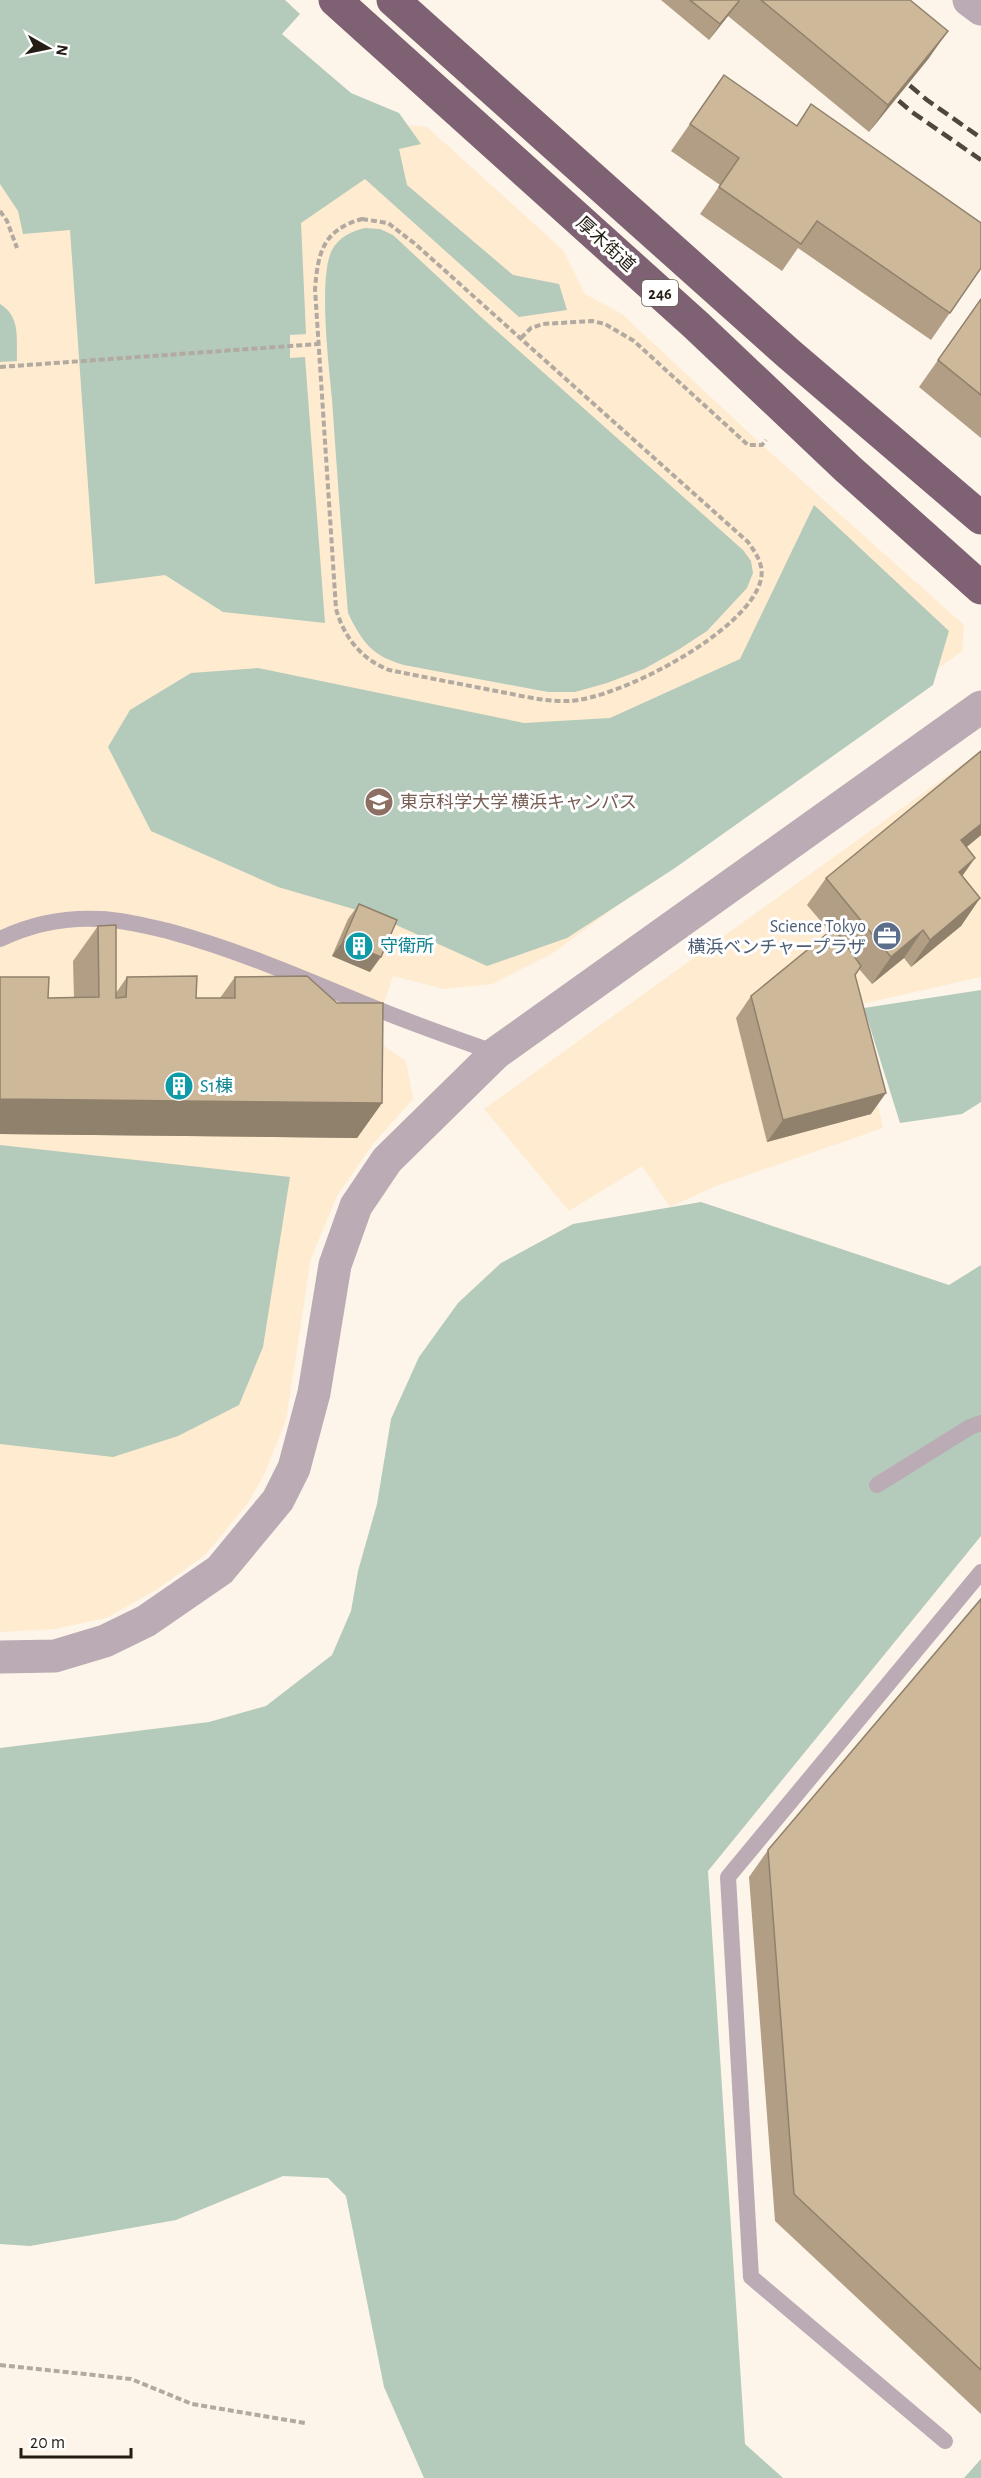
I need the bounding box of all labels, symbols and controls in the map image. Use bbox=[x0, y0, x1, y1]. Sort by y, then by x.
north arrow bbox=[18, 18, 78, 78]
text: N bbox=[53, 43, 71, 57]
street label: 厚木街道 bbox=[573, 212, 639, 276]
road number: 246 bbox=[642, 280, 678, 306]
school or university icon: 東京科学大学 横浜キャンパス bbox=[363, 786, 395, 818]
place label: 東京科学大学 横浜キャンパス bbox=[400, 792, 637, 812]
place label: Science Tokyo 横浜ベンチャープラザ bbox=[687, 918, 866, 957]
office icon: Science Tokyo 横浜ベンチャープラザ bbox=[871, 920, 903, 952]
building icon: 守衛所 bbox=[343, 930, 375, 962]
place label: 守衛所 bbox=[380, 936, 434, 956]
building icon: S1棟 bbox=[163, 1070, 195, 1102]
place label: S1棟 bbox=[200, 1076, 233, 1096]
scale bar bbox=[21, 2421, 130, 2459]
text: 20 m bbox=[30, 2434, 65, 2452]

